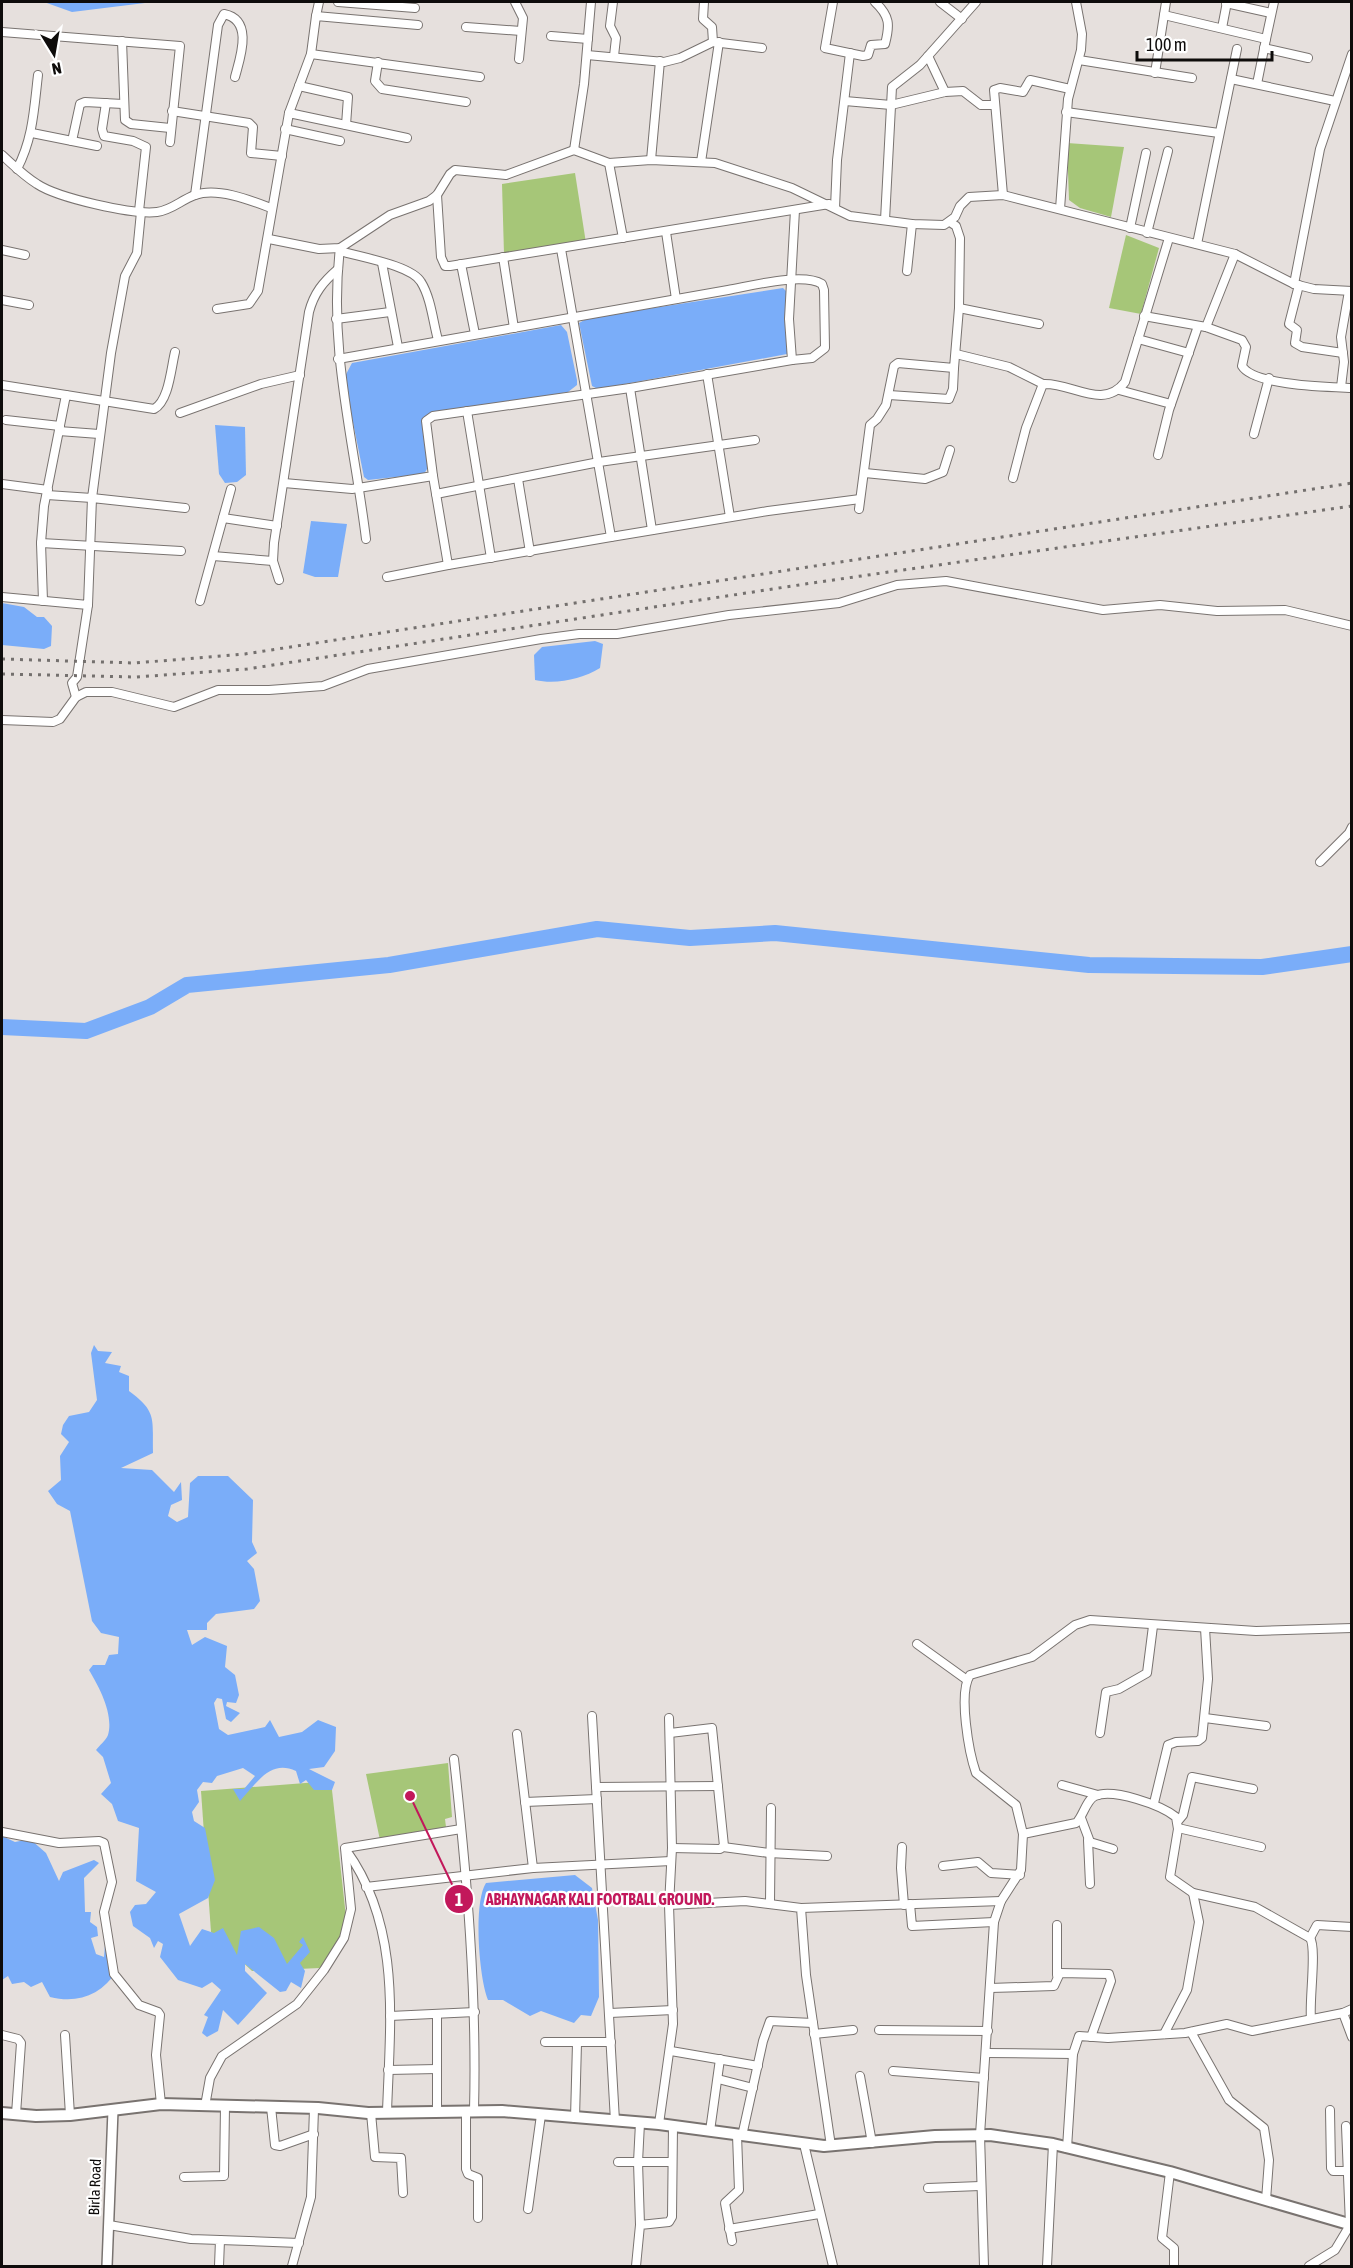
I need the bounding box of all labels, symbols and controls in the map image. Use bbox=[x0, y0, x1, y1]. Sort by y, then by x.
north arrow bbox=[24, 24, 84, 84]
scale bar bbox=[1137, 24, 1272, 62]
text: 100 m bbox=[1146, 34, 1187, 55]
text: N bbox=[51, 59, 63, 78]
callout: ABHAYNAGAR KALI FOOTBALL GROUND. bbox=[444, 1882, 727, 1916]
text: 1 bbox=[455, 1889, 463, 1910]
text: ABHAYNAGAR KALI FOOTBALL GROUND. bbox=[485, 1890, 714, 1908]
street label: Birla Road bbox=[85, 2158, 104, 2216]

